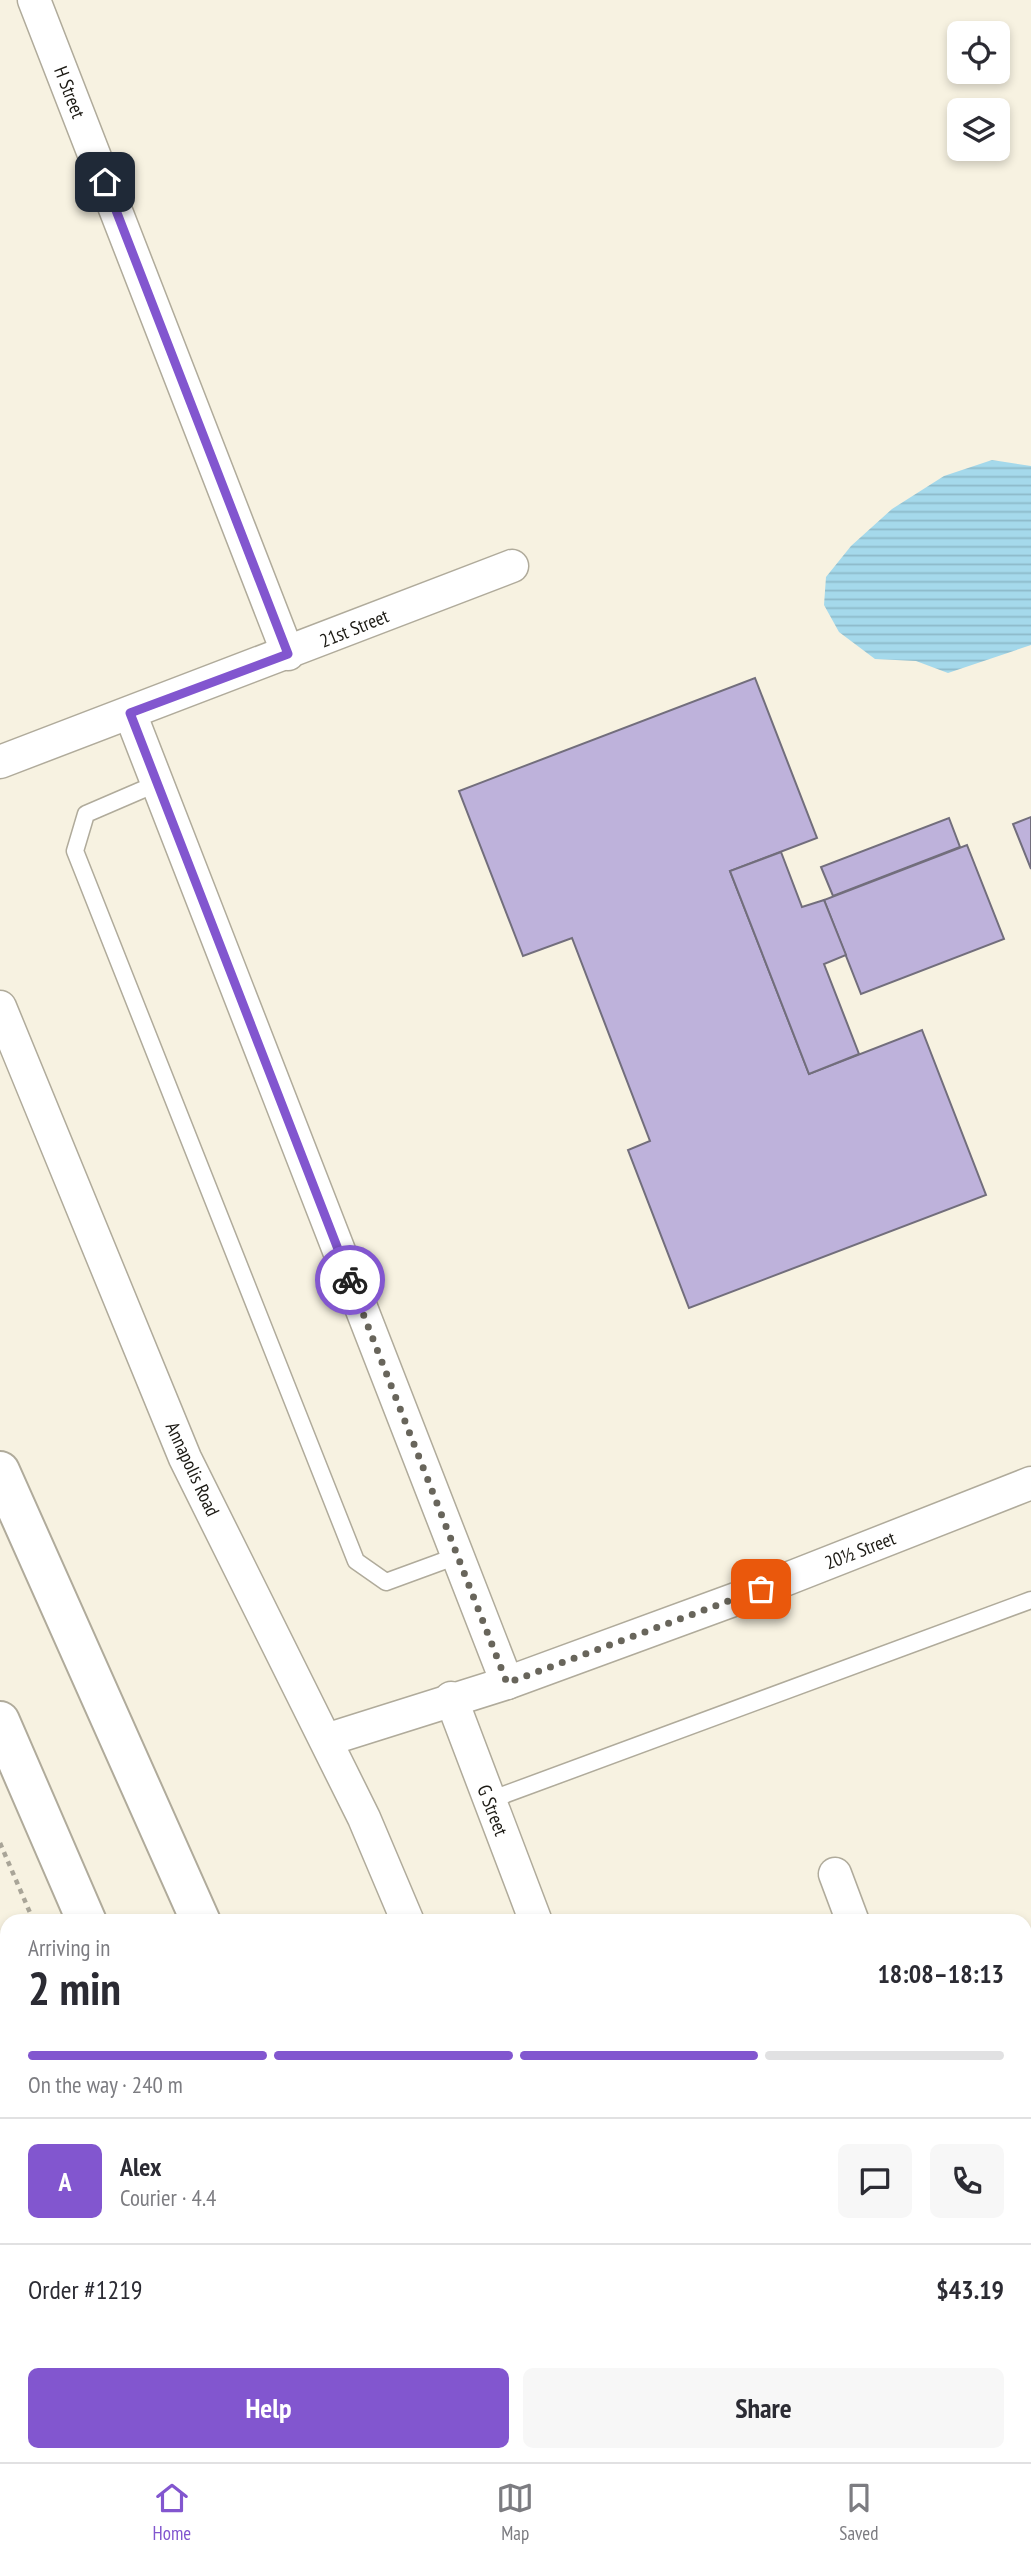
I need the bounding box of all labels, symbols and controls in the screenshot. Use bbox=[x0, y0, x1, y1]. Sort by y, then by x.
map controls bbox=[947, 21, 1010, 161]
button: locate bbox=[947, 21, 1010, 84]
street label: H Street bbox=[49, 63, 91, 122]
button: layers bbox=[947, 98, 1010, 161]
pin bbox=[75, 152, 135, 212]
icon: home bbox=[86, 163, 124, 201]
street label: 21st Street bbox=[316, 603, 393, 653]
courier bbox=[315, 1245, 385, 1315]
icon: bike bbox=[331, 1261, 369, 1299]
street label: Annapolis Road bbox=[161, 1418, 225, 1520]
street label: 20½ Street bbox=[821, 1525, 899, 1574]
pin bbox=[731, 1559, 791, 1619]
icon: bag bbox=[742, 1570, 780, 1608]
street label: G Street bbox=[472, 1781, 514, 1840]
text: Arriving in bbox=[28, 1933, 110, 1962]
text: 18:08–18:13 bbox=[877, 1957, 1004, 1990]
text: 2 min bbox=[28, 1958, 121, 2018]
text: On the way · 240 m bbox=[28, 2070, 183, 2099]
button: chat bbox=[838, 2144, 912, 2218]
button: phone bbox=[930, 2144, 1004, 2218]
text: Alex bbox=[120, 2150, 161, 2183]
text: A bbox=[58, 2165, 72, 2198]
text: Courier · 4.4 bbox=[120, 2183, 216, 2212]
text: Order #1219 bbox=[28, 2273, 143, 2306]
text: $43.19 bbox=[936, 2273, 1004, 2306]
button: Help bbox=[28, 2368, 509, 2448]
button: Share bbox=[523, 2368, 1004, 2448]
tab: Home bbox=[153, 2479, 191, 2545]
tab: Map bbox=[496, 2479, 534, 2545]
tab: Saved bbox=[839, 2479, 878, 2545]

